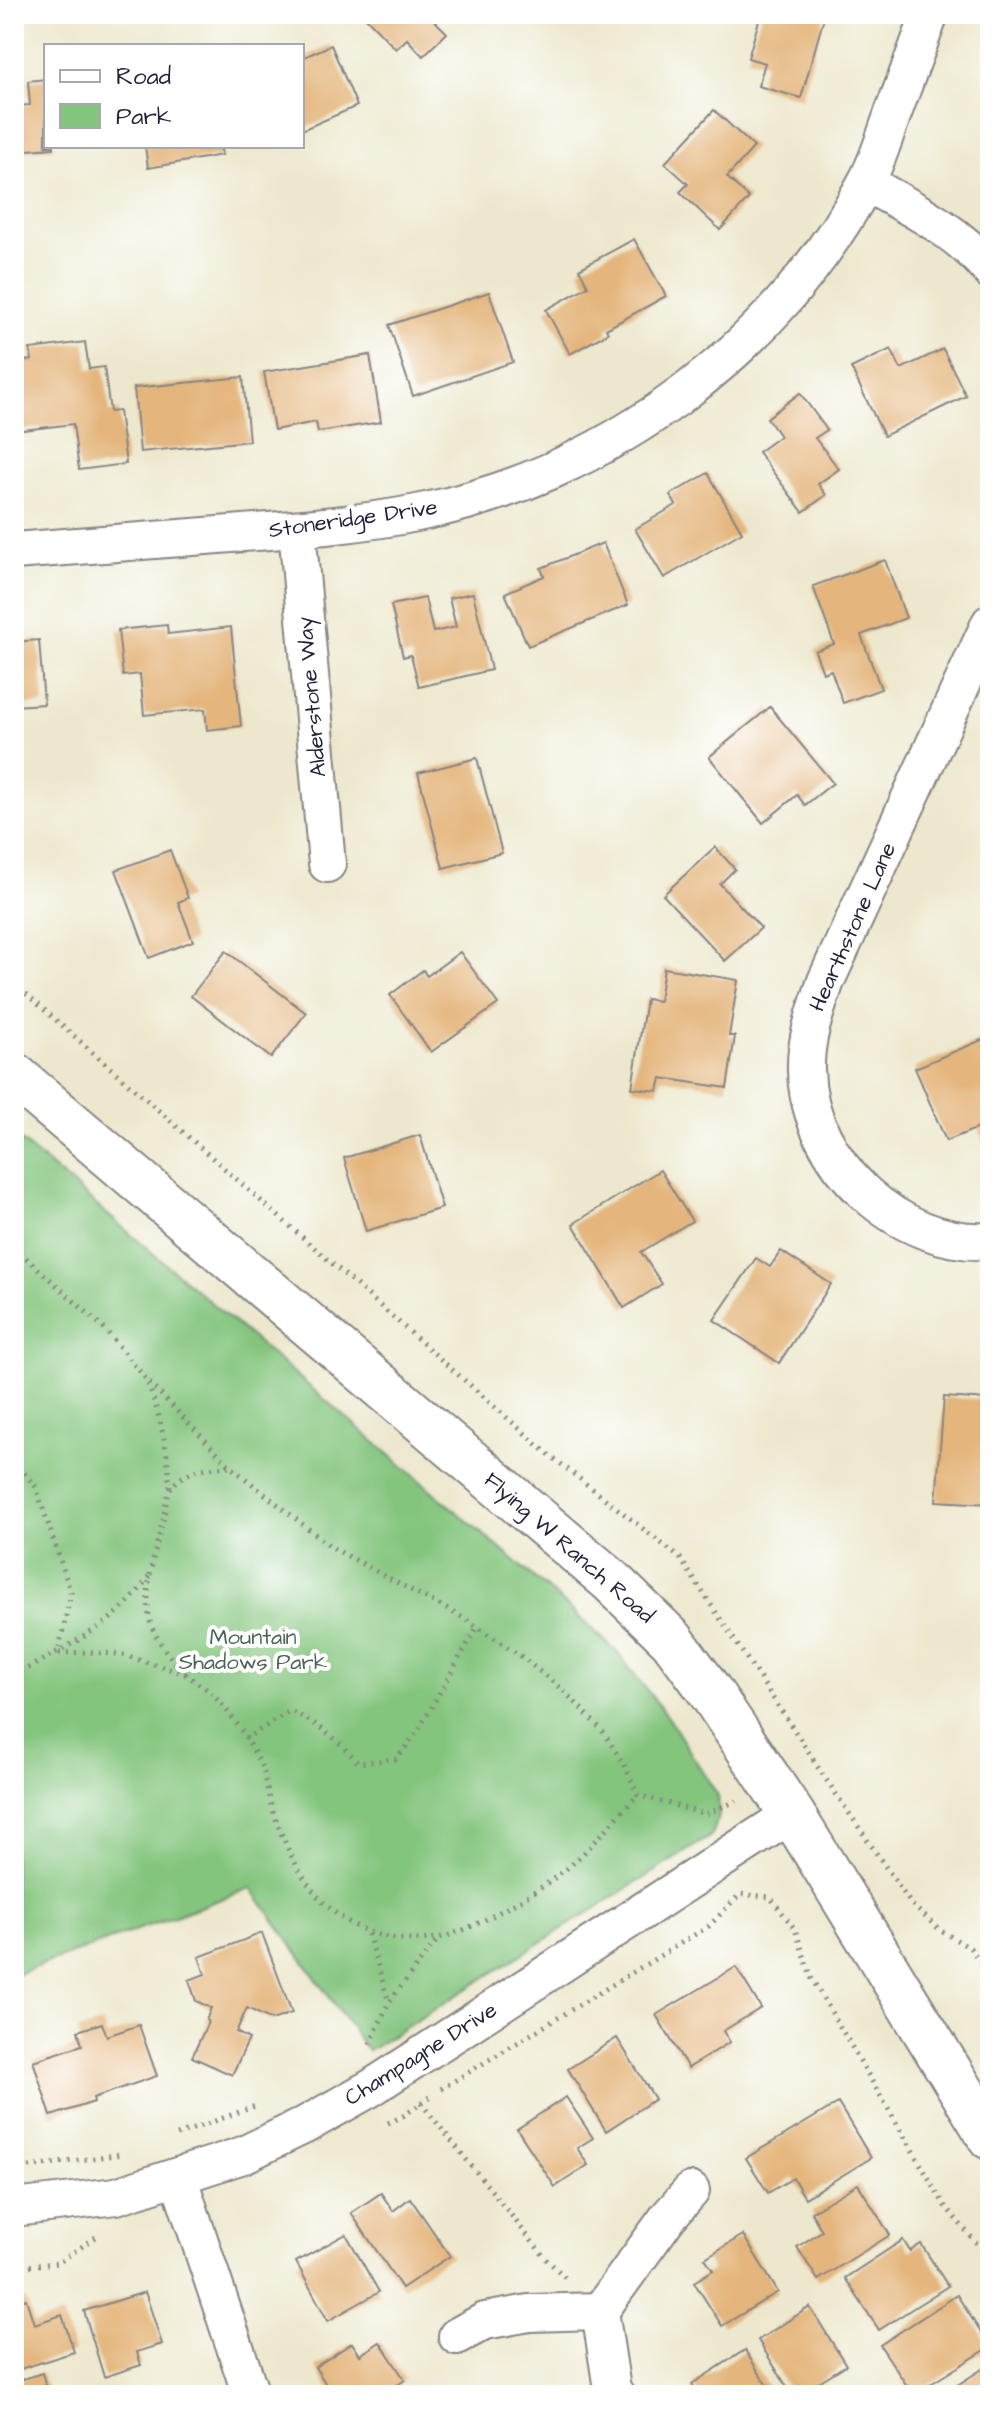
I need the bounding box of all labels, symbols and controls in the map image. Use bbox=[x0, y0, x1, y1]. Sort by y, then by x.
legend bbox=[44, 44, 304, 148]
text: Road bbox=[116, 60, 171, 94]
text: Park bbox=[116, 100, 172, 134]
street label: Stoneridge Drive bbox=[267, 492, 440, 547]
street label: Alderstone Way bbox=[290, 615, 335, 778]
street label: Hearthstone Lane bbox=[802, 838, 904, 1016]
street label: Flying W Ranch Road bbox=[476, 1465, 661, 1632]
park label: Mountain Shadows Park bbox=[179, 1622, 328, 1678]
street label: Champagne Drive bbox=[339, 1995, 504, 2114]

